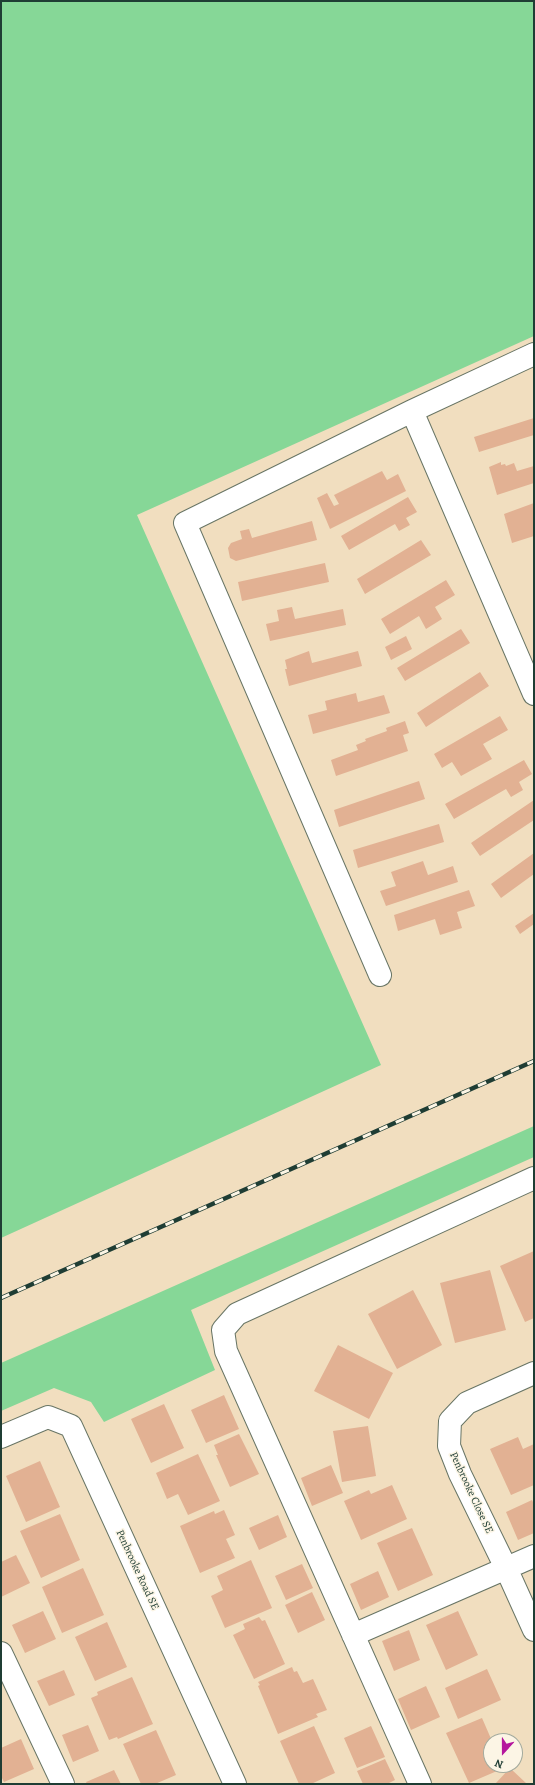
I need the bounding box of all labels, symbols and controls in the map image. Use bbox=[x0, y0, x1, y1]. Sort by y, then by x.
street label: Penbrooke Close SE bbox=[446, 1450, 496, 1536]
street label: Penbrooke Road SE bbox=[113, 1528, 161, 1612]
north arrow bbox=[483, 1733, 523, 1773]
text: N bbox=[492, 1755, 505, 1772]

